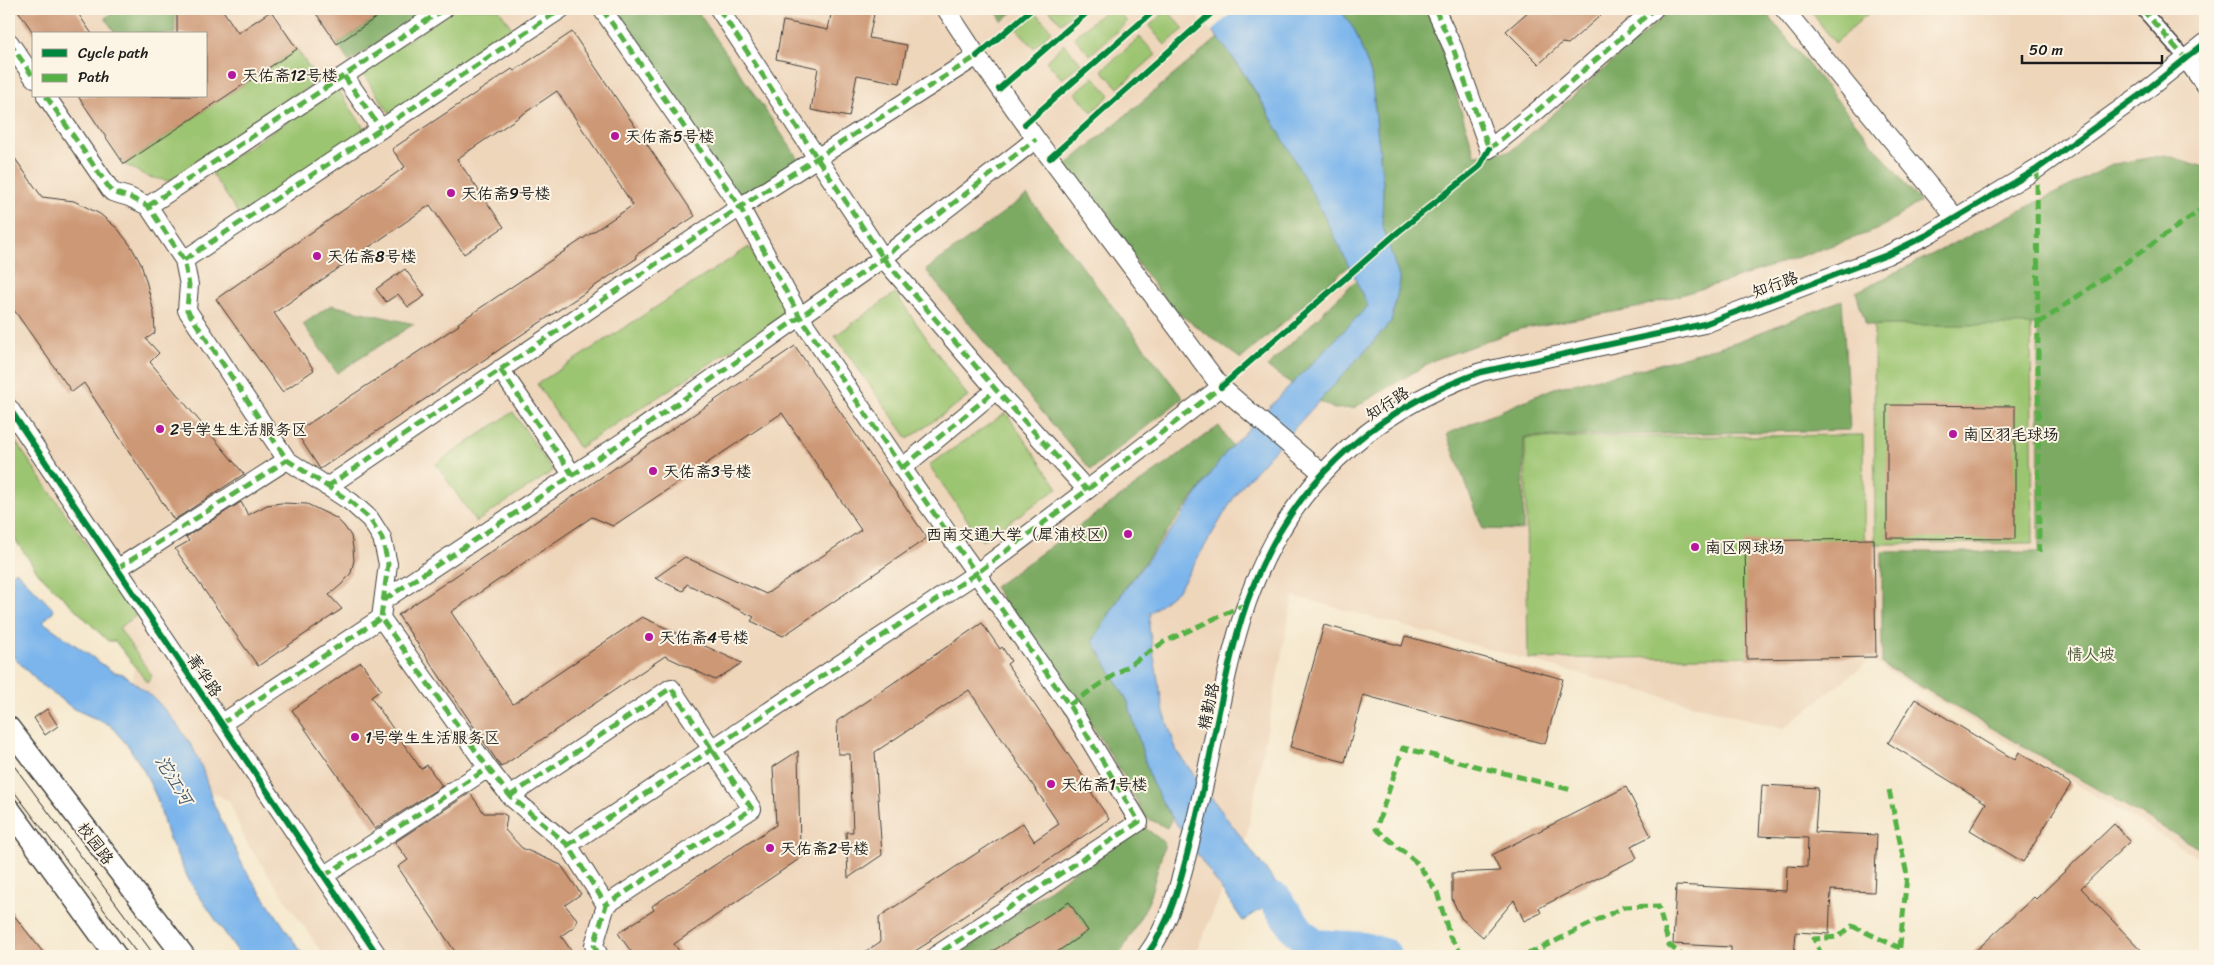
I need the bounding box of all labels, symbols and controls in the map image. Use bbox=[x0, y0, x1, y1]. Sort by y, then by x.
legend bbox=[32, 32, 208, 98]
scale bar bbox=[2022, 32, 2162, 64]
text: 50 m bbox=[2029, 37, 2064, 63]
text: Cycle path bbox=[78, 40, 149, 66]
place label: 天佑斋12号楼 bbox=[242, 61, 338, 90]
text: Path bbox=[78, 64, 109, 90]
marker: 天佑斋12号楼 bbox=[226, 69, 238, 81]
place label: 天佑斋5号楼 bbox=[625, 122, 715, 151]
marker: 天佑斋5号楼 bbox=[609, 130, 621, 142]
place label: 天佑斋9号楼 bbox=[461, 179, 551, 208]
marker: 天佑斋9号楼 bbox=[445, 187, 457, 199]
place label: 天佑斋8号楼 bbox=[327, 242, 417, 271]
marker: 天佑斋8号楼 bbox=[311, 250, 323, 262]
street label: 知行路 bbox=[1748, 263, 1803, 306]
street label: 知行路 bbox=[1359, 378, 1415, 429]
place label: 2号学生生活服务区 bbox=[170, 415, 307, 444]
place label: 南区羽毛球场 bbox=[1963, 420, 2059, 449]
marker: 2号学生生活服务区 bbox=[154, 423, 166, 435]
marker: 南区羽毛球场 bbox=[1947, 428, 1959, 440]
place label: 天佑斋3号楼 bbox=[663, 457, 752, 486]
marker: 天佑斋3号楼 bbox=[647, 465, 659, 477]
place label: 西南交通大学（犀浦校区） bbox=[926, 520, 1118, 549]
marker: 西南交通大学（犀浦校区） bbox=[1122, 528, 1134, 540]
place label: 南区网球场 bbox=[1705, 533, 1785, 562]
marker: 南区网球场 bbox=[1689, 541, 1701, 553]
place label: 天佑斋4号楼 bbox=[659, 623, 749, 652]
marker: 天佑斋4号楼 bbox=[643, 631, 655, 643]
park label: 情人坡 bbox=[2067, 640, 2115, 669]
street label: 菁华路 bbox=[179, 647, 230, 703]
street label: 精勤路 bbox=[1189, 680, 1228, 733]
place label: 1号学生生活服务区 bbox=[365, 723, 500, 752]
marker: 1号学生生活服务区 bbox=[349, 731, 361, 743]
water label: 沱江河 bbox=[146, 749, 203, 814]
place label: 天佑斋1号楼 bbox=[1061, 770, 1148, 799]
marker: 天佑斋1号楼 bbox=[1045, 778, 1057, 790]
street label: 校园路 bbox=[70, 815, 122, 871]
place label: 天佑斋2号楼 bbox=[780, 834, 869, 863]
marker: 天佑斋2号楼 bbox=[764, 842, 776, 854]

